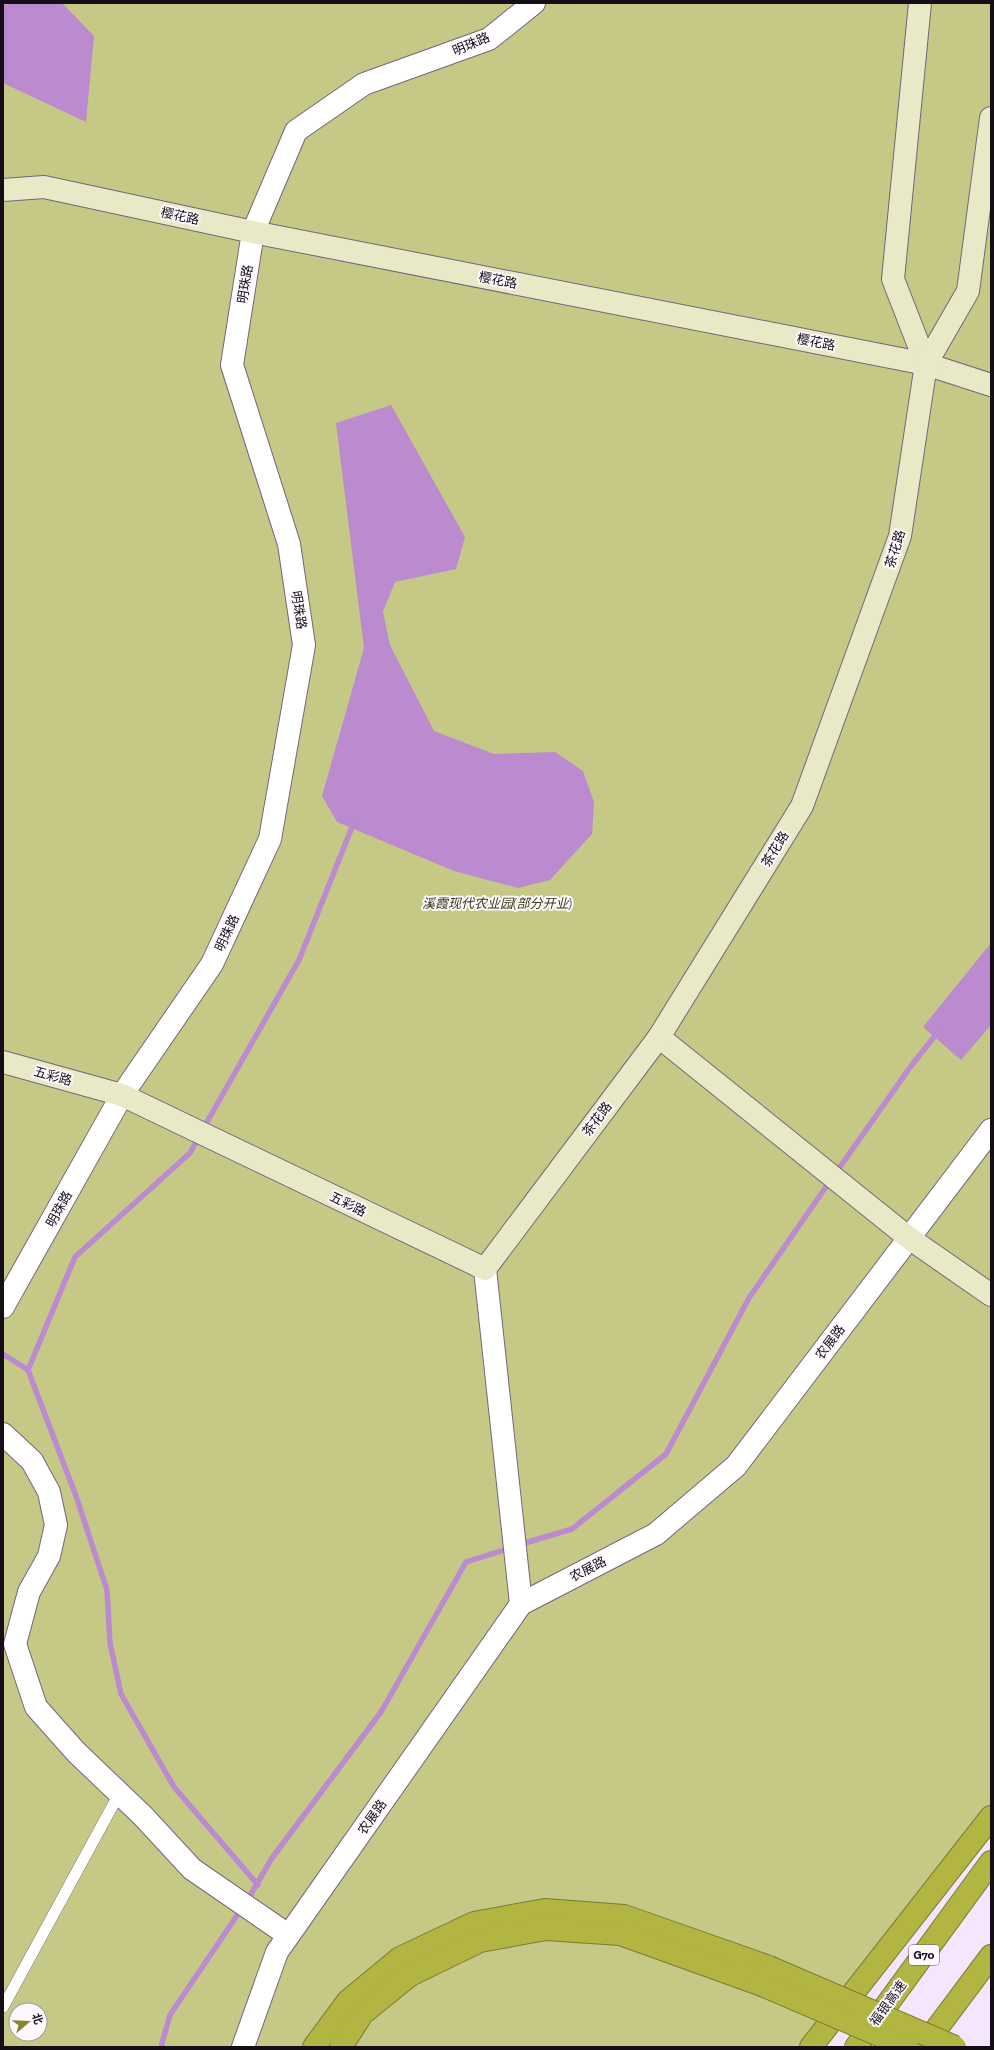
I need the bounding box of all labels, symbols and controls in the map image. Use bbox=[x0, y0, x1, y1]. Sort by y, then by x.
street label: 明珠路 bbox=[450, 29, 492, 59]
street label: 樱花路 bbox=[159, 205, 201, 227]
street label: 明珠路 bbox=[235, 264, 255, 304]
street label: 樱花路 bbox=[477, 269, 519, 291]
street label: 樱花路 bbox=[795, 331, 837, 353]
street label: 茶花路 bbox=[882, 528, 908, 570]
street label: 明珠路 bbox=[289, 590, 309, 630]
street label: 茶花路 bbox=[758, 828, 792, 870]
park label: 溪霞现代农业园(部分开业) bbox=[422, 896, 573, 911]
street label: 明珠路 bbox=[212, 912, 242, 954]
street label: 五彩路 bbox=[32, 1064, 74, 1088]
street label: 茶花路 bbox=[579, 1099, 615, 1139]
street label: 明珠路 bbox=[43, 1188, 75, 1230]
street label: 五彩路 bbox=[327, 1189, 369, 1219]
street label: 农展路 bbox=[812, 1322, 848, 1362]
street label: 农展路 bbox=[567, 1553, 609, 1585]
street label: 农展路 bbox=[355, 1797, 389, 1837]
road number: G70 bbox=[909, 1945, 939, 1965]
street label: 福银高速 bbox=[867, 1978, 909, 2028]
north arrow bbox=[8, 2002, 48, 2042]
text: 北 bbox=[29, 2012, 45, 2026]

